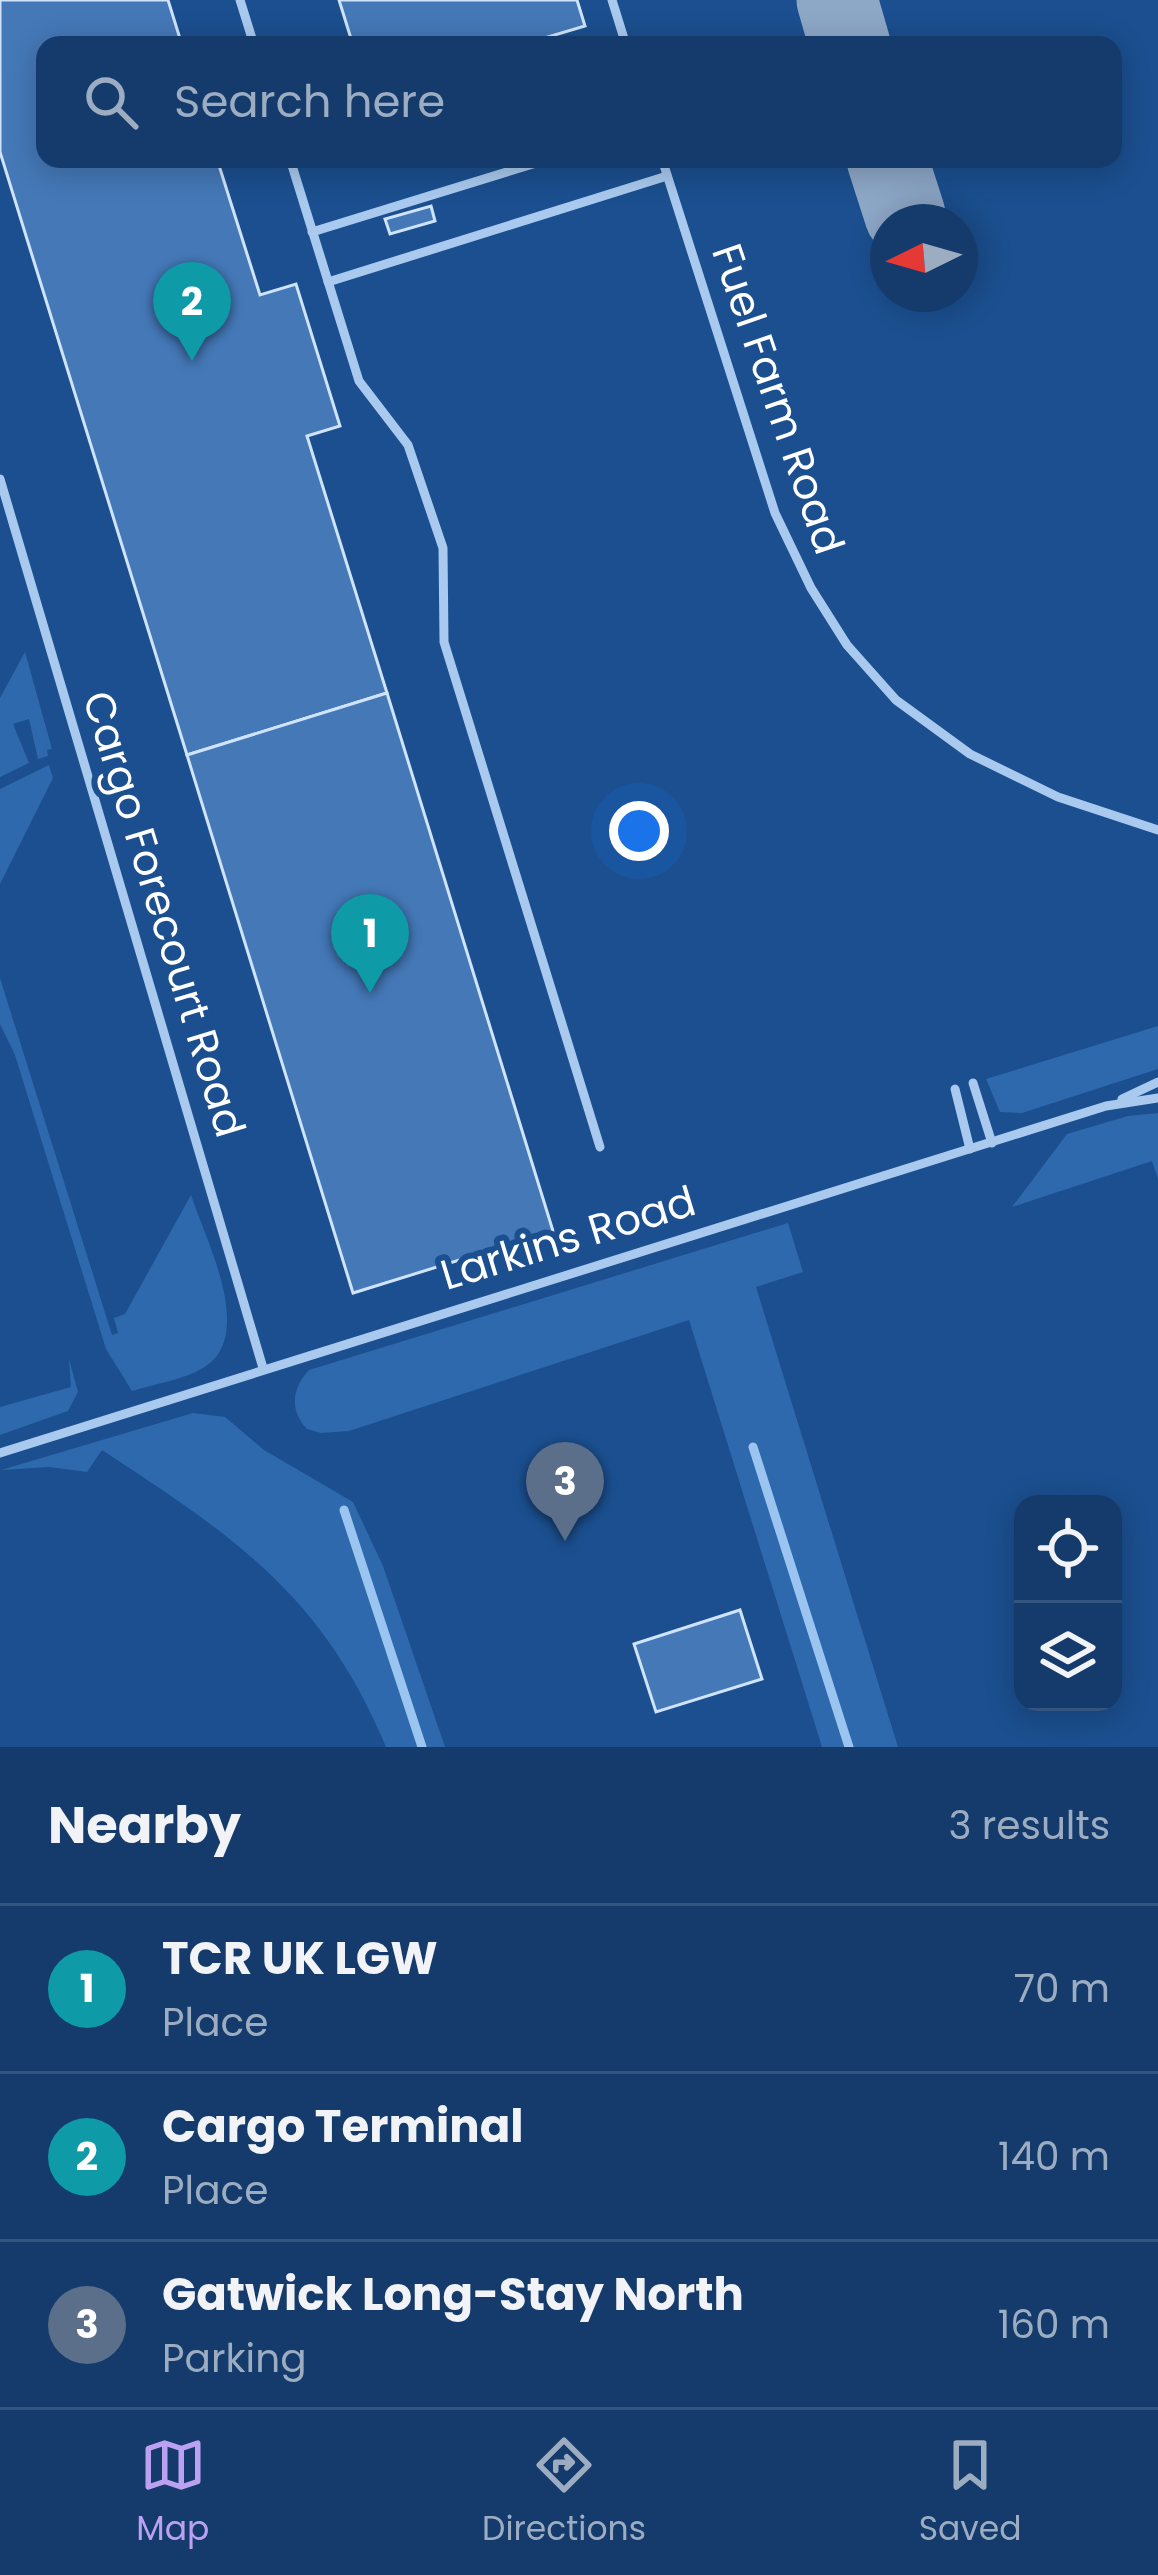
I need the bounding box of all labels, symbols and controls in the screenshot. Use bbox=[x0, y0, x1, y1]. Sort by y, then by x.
search box bbox=[36, 36, 1122, 168]
icon: search bbox=[78, 69, 144, 135]
text: Search here bbox=[174, 70, 445, 133]
north arrow bbox=[870, 204, 978, 312]
street label: Fuel Farm Road bbox=[697, 236, 859, 562]
pin: 2 bbox=[153, 262, 231, 361]
street label: Cargo Forecourt Road bbox=[68, 684, 260, 1144]
your location bbox=[609, 801, 669, 861]
pin: 1 bbox=[331, 894, 409, 993]
street label: Larkins Road bbox=[433, 1171, 703, 1305]
pin: 3 bbox=[526, 1442, 604, 1541]
map controls bbox=[1014, 1495, 1122, 1711]
button: locate bbox=[1014, 1495, 1122, 1603]
button: layers bbox=[1014, 1603, 1122, 1711]
text: Nearby bbox=[48, 1789, 241, 1861]
text: 3 results bbox=[948, 1798, 1110, 1853]
text: TCR UK LGW bbox=[162, 1927, 438, 1990]
text: 1 bbox=[80, 1961, 94, 2016]
text: 70 m bbox=[1014, 1961, 1110, 2016]
text: Place bbox=[162, 1995, 268, 2050]
text: Cargo Terminal bbox=[162, 2095, 524, 2158]
text: 2 bbox=[76, 2129, 98, 2184]
text: 140 m bbox=[998, 2129, 1110, 2184]
text: Place bbox=[162, 2163, 268, 2218]
text: Gatwick Long-Stay North bbox=[162, 2263, 744, 2326]
text: 3 bbox=[75, 2297, 99, 2352]
text: 160 m bbox=[998, 2297, 1110, 2352]
text: Parking bbox=[162, 2331, 307, 2386]
tab: Map bbox=[136, 2432, 209, 2554]
tab: Directions bbox=[482, 2432, 646, 2554]
tab: Saved bbox=[919, 2432, 1022, 2554]

